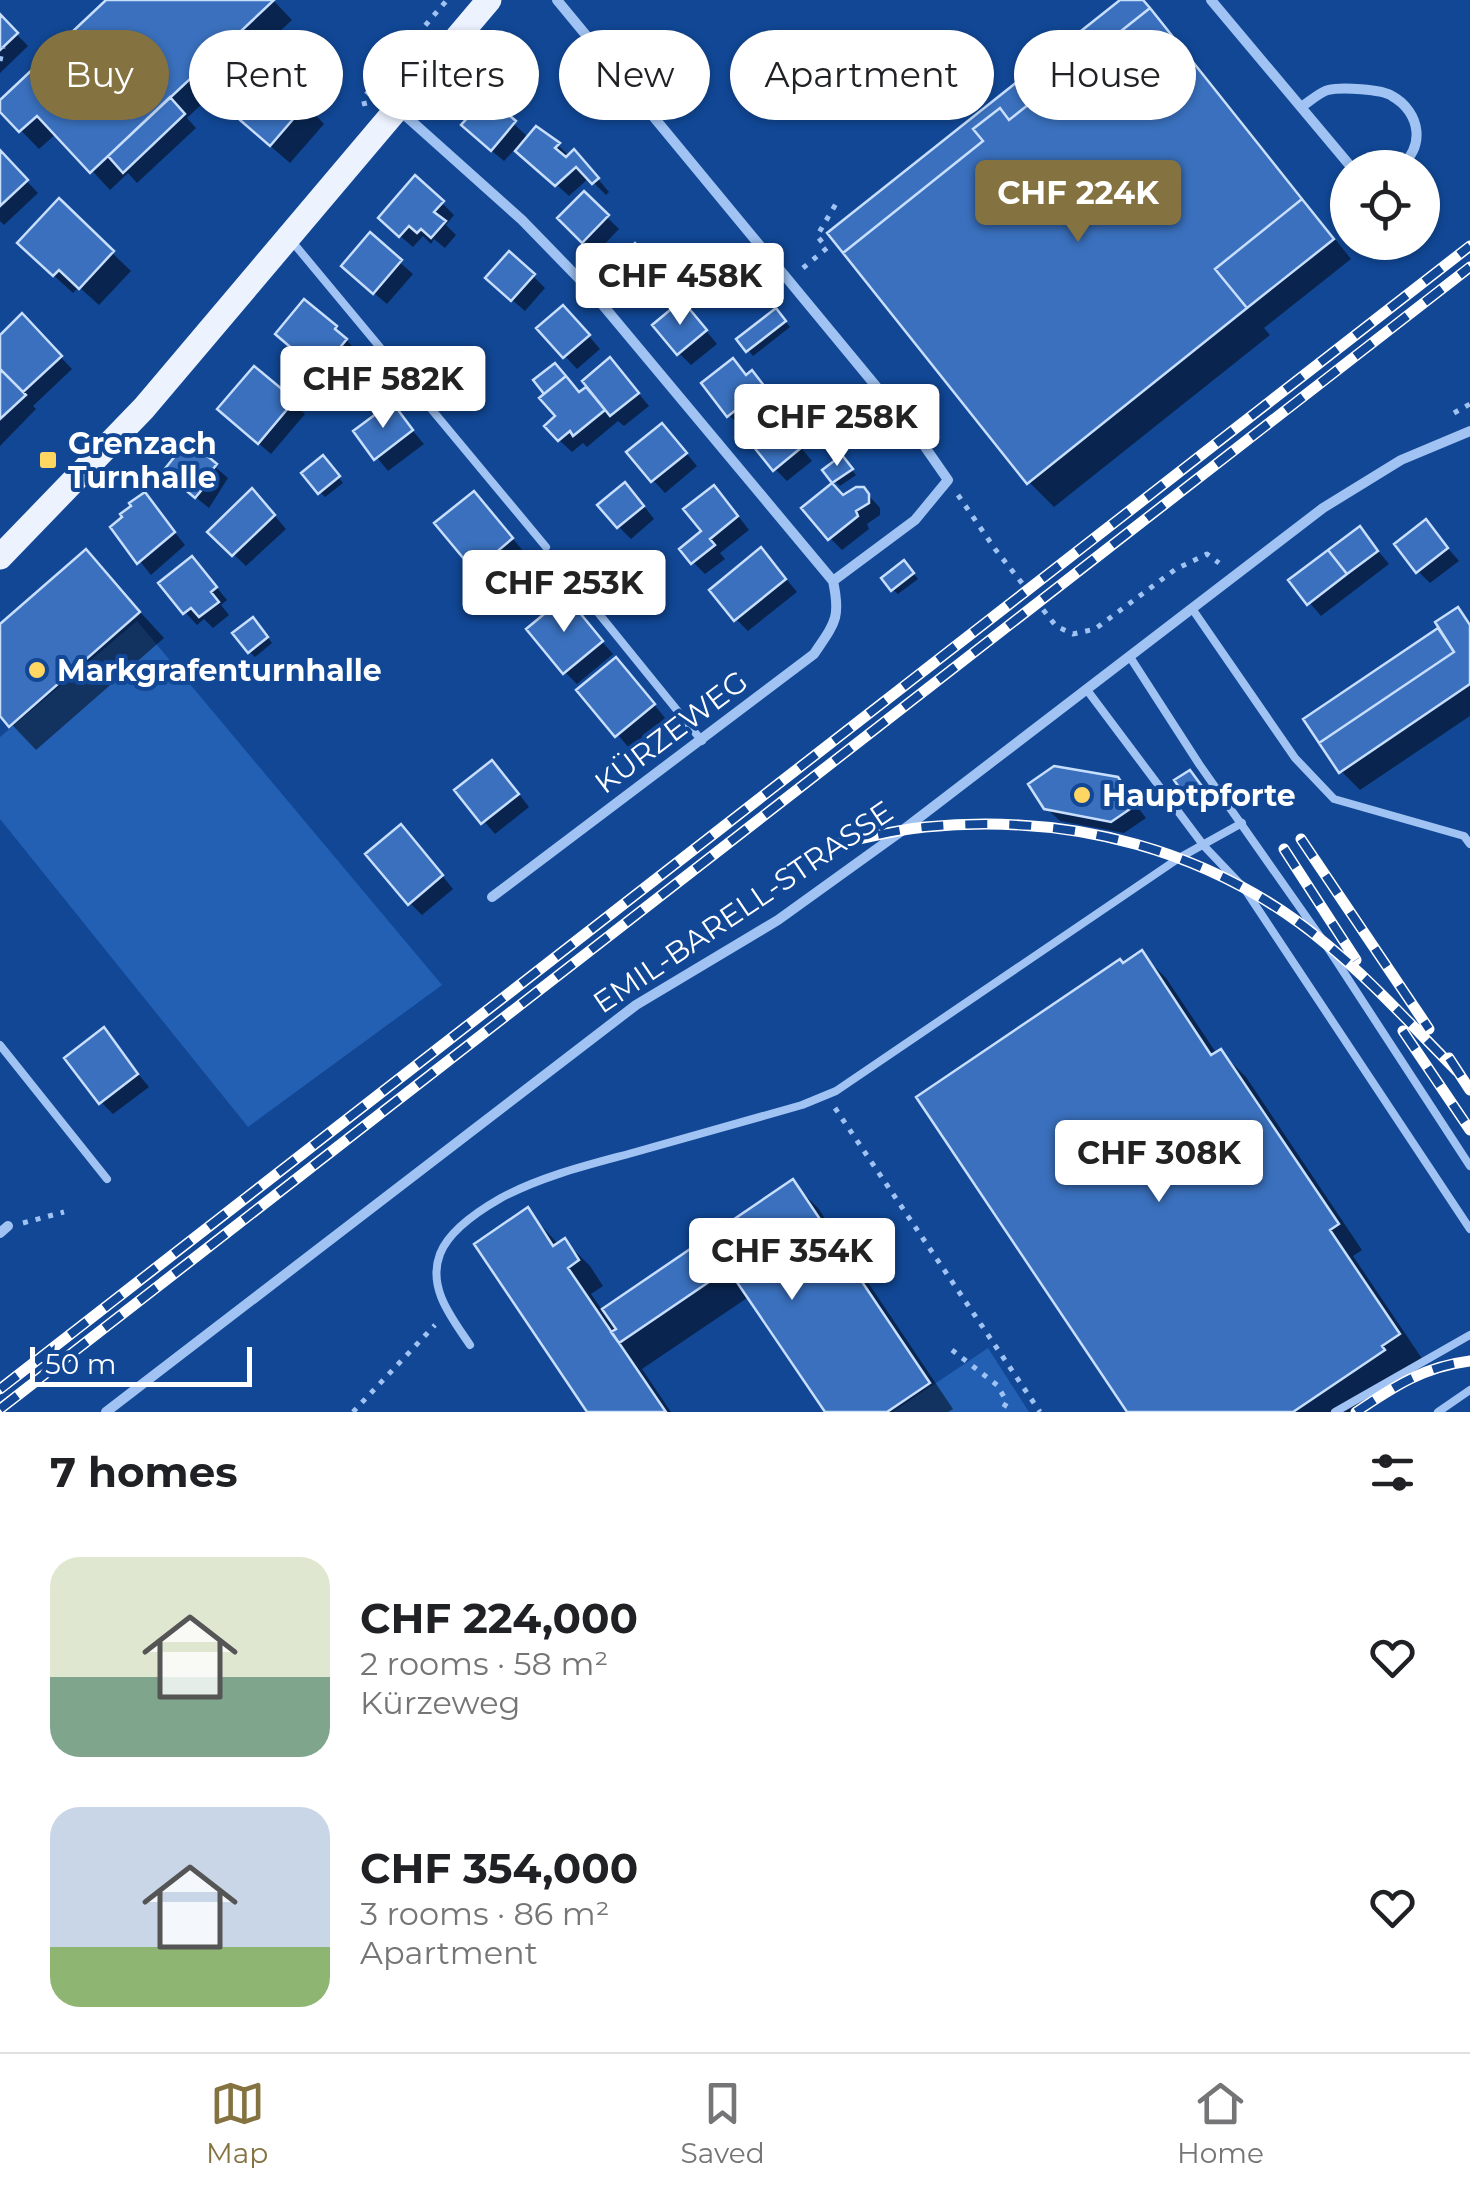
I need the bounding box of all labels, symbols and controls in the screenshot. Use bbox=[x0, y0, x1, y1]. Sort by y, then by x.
chip: Buy bbox=[30, 30, 169, 120]
chip: Rent bbox=[189, 30, 343, 120]
chip: Filters bbox=[363, 30, 539, 120]
chip: New bbox=[559, 30, 710, 120]
chip: Apartment bbox=[730, 30, 994, 120]
chip: House bbox=[1014, 30, 1196, 120]
map controls bbox=[1330, 150, 1440, 260]
button: locate bbox=[1330, 150, 1440, 260]
pin: CHF 224K bbox=[975, 160, 1181, 245]
text: CHF 224K bbox=[997, 173, 1159, 212]
pin: CHF 458K bbox=[577, 243, 783, 328]
text: CHF 458K bbox=[598, 256, 762, 295]
pin: CHF 582K bbox=[280, 346, 486, 431]
text: CHF 582K bbox=[302, 359, 464, 398]
pin: CHF 258K bbox=[734, 384, 940, 469]
text: CHF 258K bbox=[756, 397, 918, 436]
place label: Grenzach Turnhalle bbox=[68, 425, 217, 496]
marker: Grenzach Turnhalle bbox=[37, 449, 59, 471]
pin: CHF 253K bbox=[461, 550, 667, 635]
text: CHF 253K bbox=[485, 563, 643, 602]
place label: Markgrafenturnhalle bbox=[57, 652, 382, 689]
marker: Markgrafenturnhalle bbox=[26, 659, 48, 681]
street label: KÜRZEWEG bbox=[587, 663, 755, 801]
place label: Hauptpforte bbox=[1102, 777, 1296, 814]
marker: Hauptpforte bbox=[1071, 784, 1093, 806]
street label: EMIL-BARELL-STRASSE bbox=[586, 793, 900, 1021]
pin: CHF 308K bbox=[1056, 1120, 1262, 1205]
text: CHF 308K bbox=[1077, 1133, 1241, 1172]
pin: CHF 354K bbox=[689, 1218, 895, 1303]
text: CHF 354K bbox=[711, 1231, 873, 1270]
scale bar bbox=[30, 1342, 252, 1386]
text: 50 m bbox=[45, 1347, 116, 1381]
icon: filters bbox=[1365, 1445, 1420, 1500]
text: 7 homes bbox=[50, 1446, 238, 1498]
text: CHF 224,000 bbox=[360, 1592, 638, 1644]
icon: home bbox=[130, 1597, 250, 1717]
icon: heart bbox=[1365, 1630, 1420, 1685]
text: 2 rooms · 58 m² bbox=[360, 1644, 608, 1683]
text: Kürzeweg bbox=[360, 1683, 520, 1722]
text: CHF 354,000 bbox=[360, 1842, 638, 1894]
icon: home bbox=[130, 1847, 250, 1967]
icon: heart bbox=[1365, 1880, 1420, 1935]
text: 3 rooms · 86 m² bbox=[360, 1894, 609, 1933]
text: Apartment bbox=[360, 1933, 538, 1972]
tab: Map bbox=[206, 2076, 268, 2170]
tab: Saved bbox=[681, 2076, 765, 2170]
tab: Home bbox=[1177, 2076, 1264, 2170]

